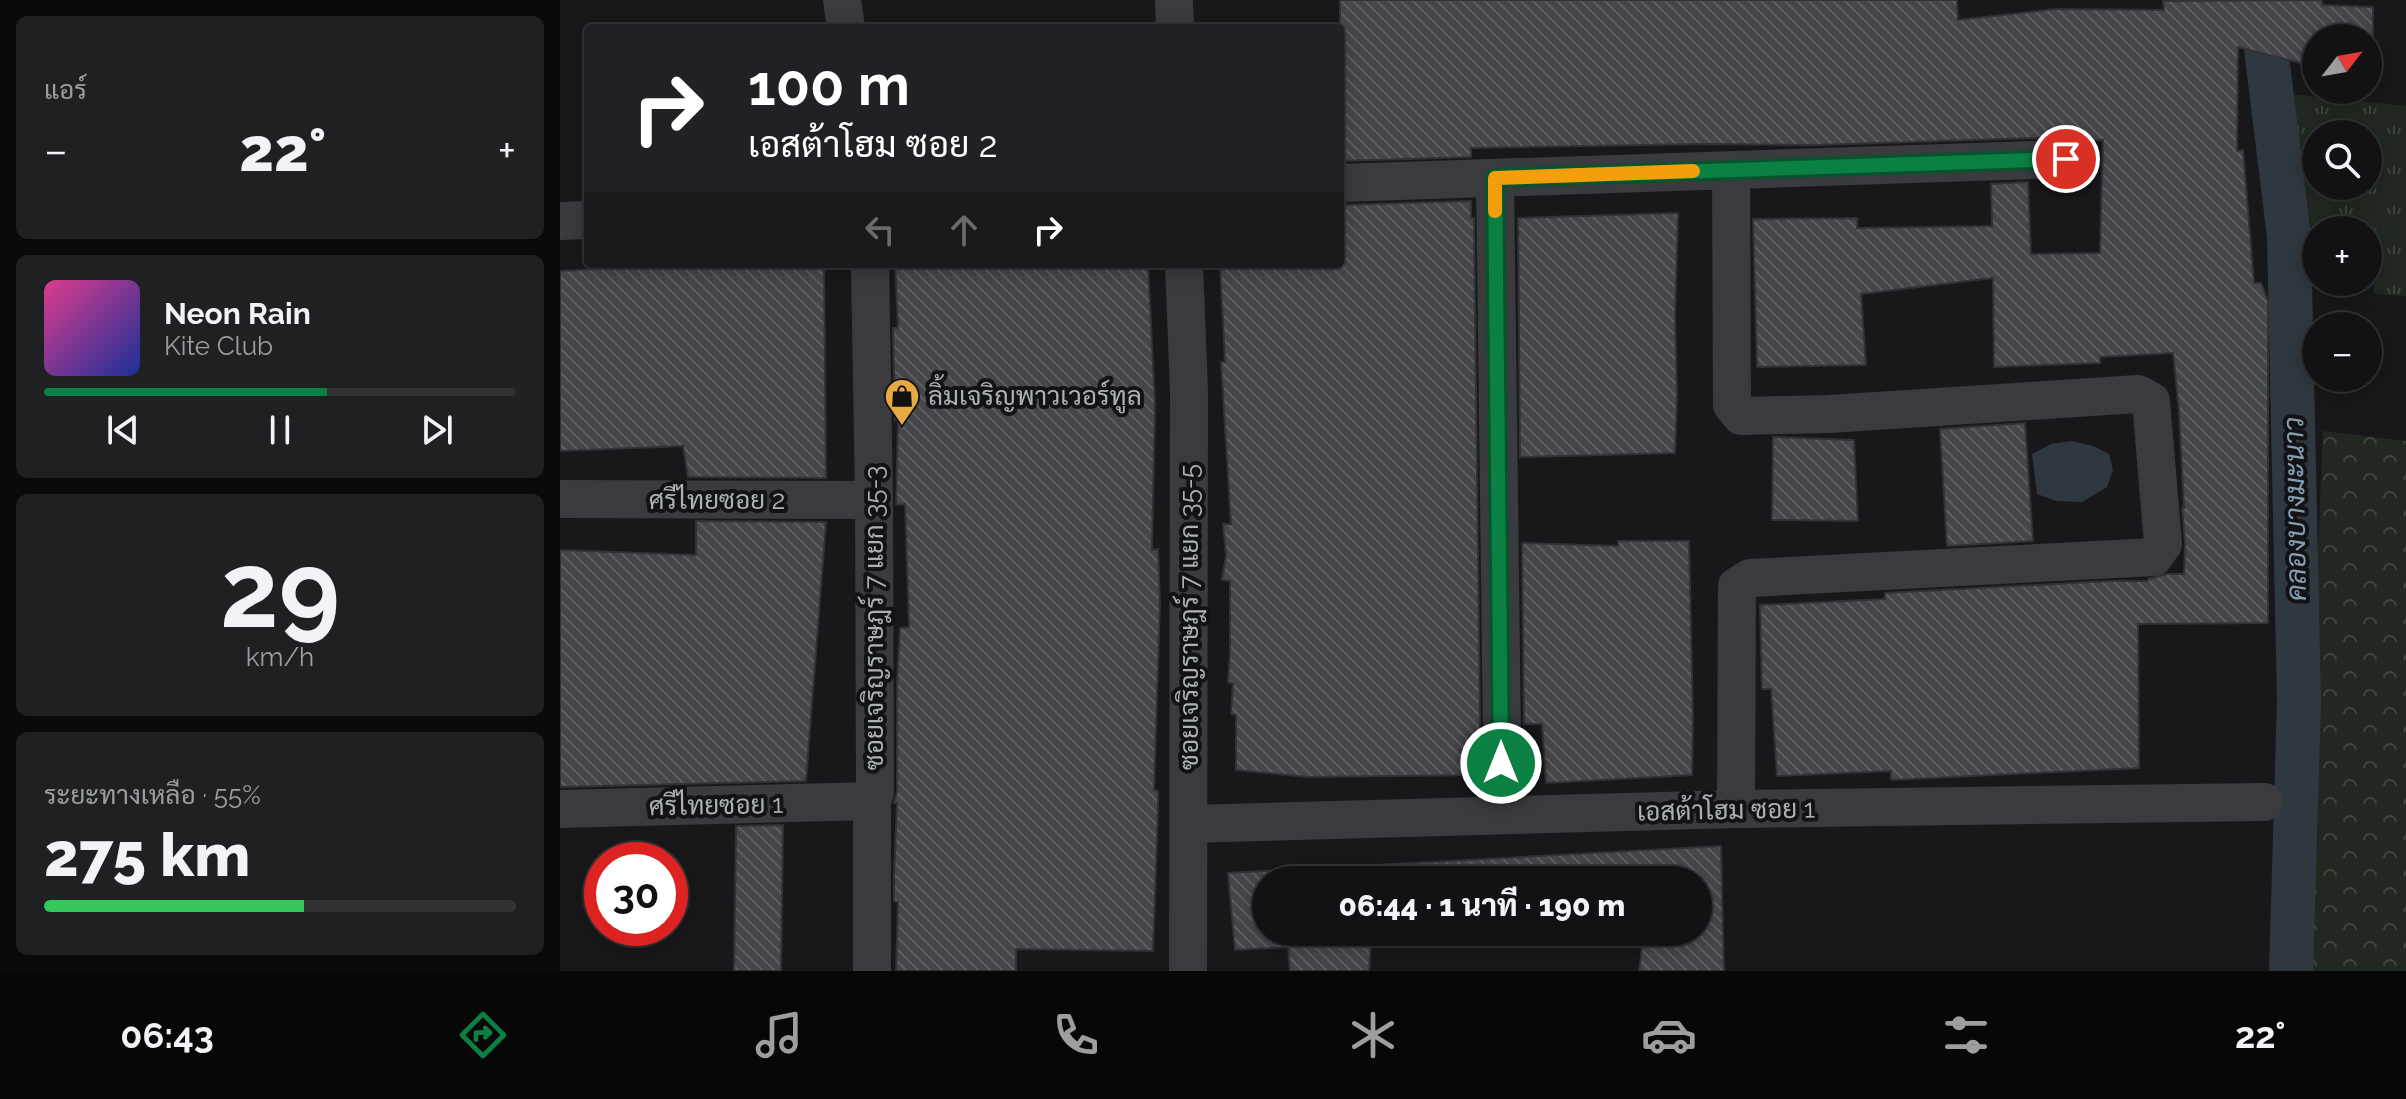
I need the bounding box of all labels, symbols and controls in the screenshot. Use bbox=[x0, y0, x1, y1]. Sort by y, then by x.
north arrow bbox=[2302, 24, 2382, 104]
map controls bbox=[2302, 24, 2382, 392]
text: 100 m bbox=[748, 52, 910, 118]
icon: right bbox=[616, 56, 720, 160]
text: แอร์ bbox=[44, 75, 87, 105]
text: 22° bbox=[239, 115, 326, 185]
button: search bbox=[2302, 120, 2382, 200]
text: เอสต้าโฮม ซอย 2 bbox=[748, 123, 998, 165]
text: − bbox=[44, 125, 68, 176]
text: + bbox=[498, 125, 516, 176]
pin bbox=[2032, 125, 2100, 193]
icon: arrive bbox=[2044, 137, 2088, 181]
icon: left bbox=[858, 208, 902, 252]
icon: ahead bbox=[942, 208, 986, 252]
icon: right bbox=[1026, 208, 1070, 252]
button: + bbox=[2302, 216, 2382, 296]
text: Neon Rain bbox=[164, 296, 311, 331]
button: − bbox=[2302, 312, 2382, 392]
text: Kite Club bbox=[164, 331, 273, 361]
place label: ลิ้มเจริญพาวเวอร์ทูล bbox=[928, 374, 1142, 414]
shop icon: ลิ้มเจริญพาวเวอร์ทูล bbox=[883, 377, 921, 427]
icon: previous bbox=[101, 408, 145, 452]
icon: pause bbox=[258, 408, 302, 452]
icon: next bbox=[415, 408, 459, 452]
water label: คลองบางมะนาว bbox=[2277, 416, 2313, 602]
street label: ซอยเจริญราษฎร์ 7 แยก 35-5 bbox=[1172, 464, 1207, 770]
street label: ซอยเจริญราษฎร์ 7 แยก 35-3 bbox=[857, 466, 892, 770]
street label: ศรีไทยซอย 2 bbox=[649, 484, 785, 515]
text: 29 bbox=[220, 529, 340, 651]
text: km/h bbox=[246, 642, 314, 672]
position arrow bbox=[1459, 721, 1543, 805]
text: ระยะทางเหลือ · 55% bbox=[44, 780, 261, 810]
street label: ศรีไทยซอย 1 bbox=[649, 788, 783, 821]
street label: เอสต้าโฮม ซอย 1 bbox=[1637, 792, 1815, 827]
text: 275 km bbox=[44, 820, 250, 890]
speed limit sign: 30 bbox=[584, 842, 688, 946]
text: 06:44 · 1 นาที · 190 m bbox=[1339, 888, 1625, 923]
icon: directions bbox=[455, 1007, 511, 1063]
icon: music bbox=[751, 1007, 807, 1063]
icon: phone bbox=[1048, 1007, 1104, 1063]
icon: climate bbox=[1345, 1007, 1401, 1063]
icon: car bbox=[1641, 1007, 1697, 1063]
icon: filters bbox=[1938, 1007, 1994, 1063]
text: 06:43 bbox=[120, 1014, 214, 1056]
text: 22° bbox=[2235, 1014, 2286, 1056]

